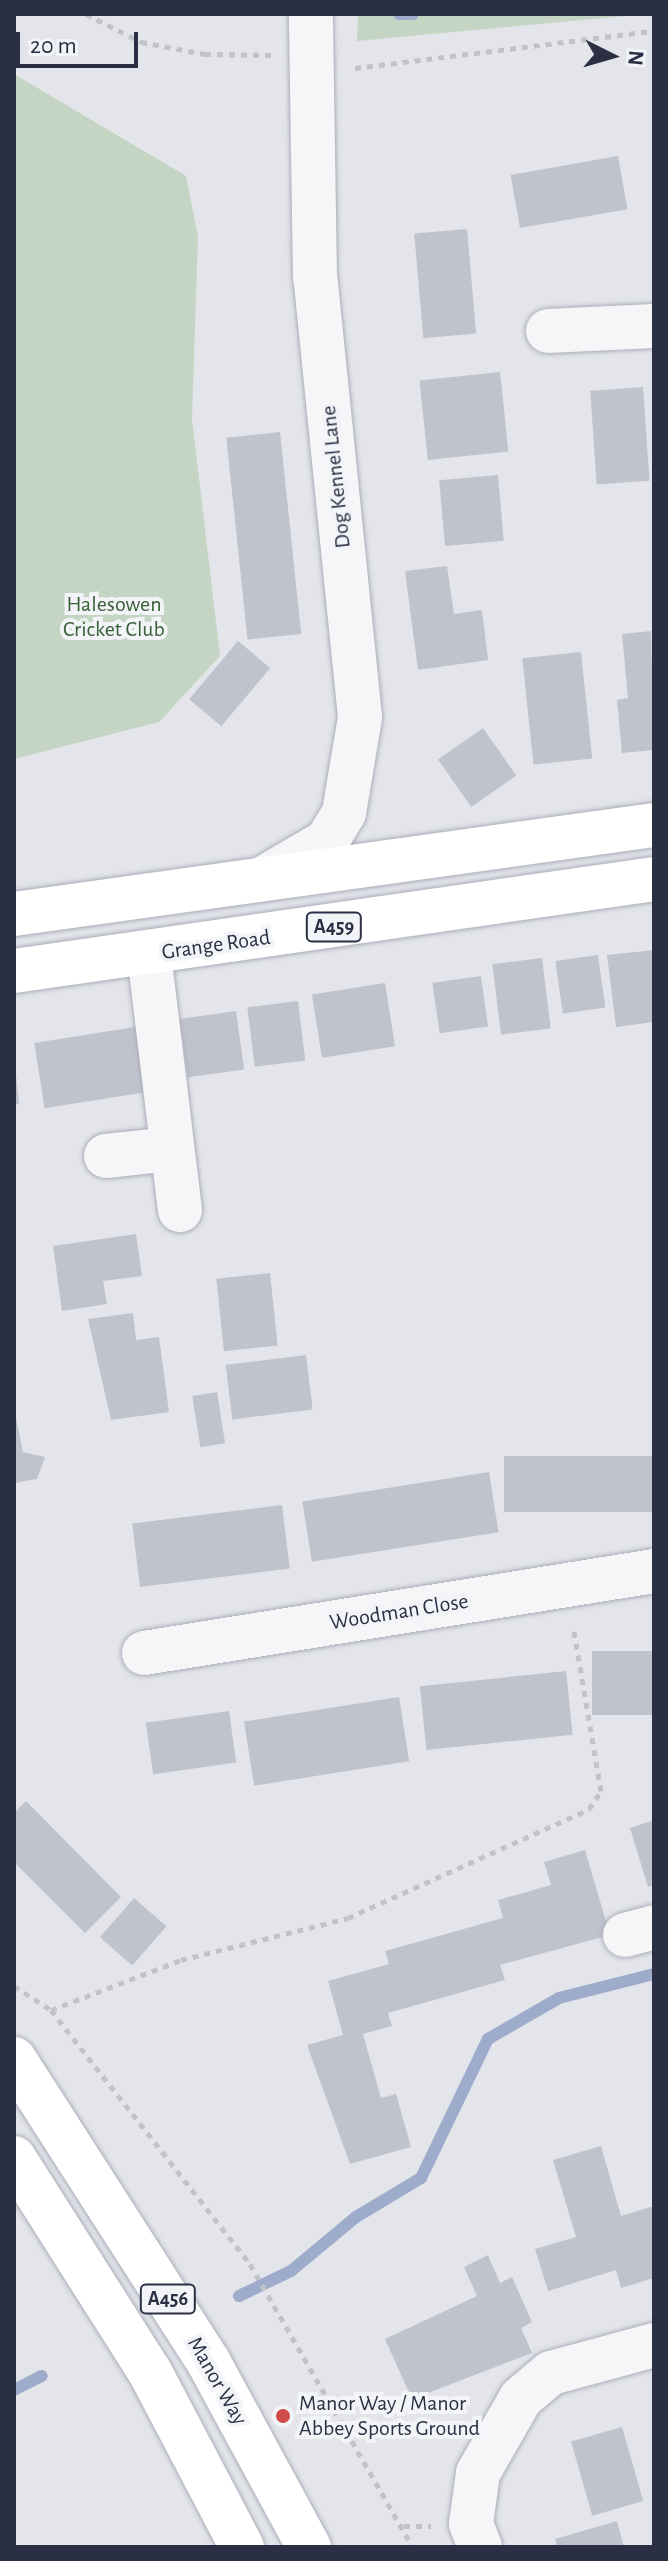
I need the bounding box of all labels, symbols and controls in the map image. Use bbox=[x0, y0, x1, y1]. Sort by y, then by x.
scale bar bbox=[20, 16, 142, 66]
north arrow bbox=[572, 16, 652, 96]
text: 20 m bbox=[30, 34, 77, 58]
text: N bbox=[624, 50, 648, 67]
street label: Dog Kennel Lane bbox=[315, 404, 357, 550]
park label: Halesowen Cricket Club bbox=[63, 591, 165, 642]
road number: A459 bbox=[304, 911, 364, 943]
street label: Grange Road bbox=[160, 924, 272, 966]
street label: Woodman Close bbox=[328, 1588, 470, 1636]
road number: A456 bbox=[138, 2283, 198, 2315]
street label: Manor Way bbox=[181, 2332, 253, 2430]
place label: Manor Way / Manor Abbey Sports Ground bbox=[299, 2390, 480, 2442]
marker: Manor Way / Manor Abbey Sports Ground bbox=[274, 2407, 292, 2425]

